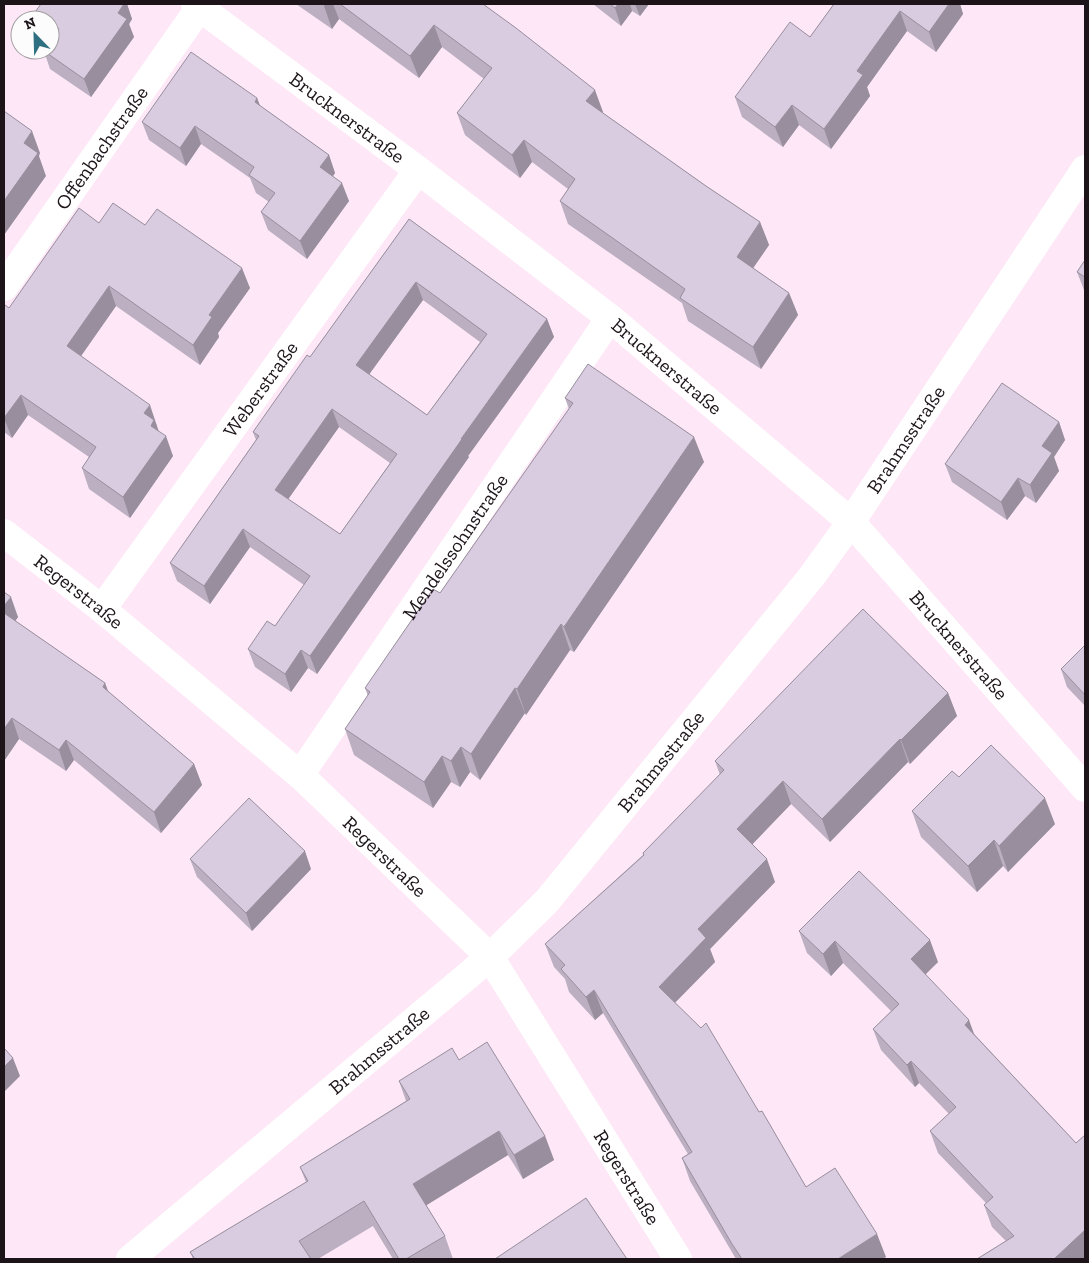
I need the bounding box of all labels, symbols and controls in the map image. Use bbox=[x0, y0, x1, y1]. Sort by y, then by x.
north arrow bbox=[10, 10, 60, 60]
text: N bbox=[22, 13, 39, 33]
street label: Brucknerstraße bbox=[285, 67, 410, 168]
street label: Offenbachstraße bbox=[50, 81, 153, 214]
street label: Brucknerstraße bbox=[607, 313, 727, 420]
street label: Weberstraße bbox=[218, 336, 303, 442]
street label: Brahmsstraße bbox=[862, 381, 950, 498]
street label: Mendelssohnstraße bbox=[397, 469, 513, 624]
street label: Regerstraße bbox=[29, 549, 128, 634]
street label: Brucknerstraße bbox=[905, 586, 1014, 705]
street label: Brahmsstraße bbox=[612, 706, 709, 817]
street label: Regerstraße bbox=[338, 811, 432, 902]
street label: Brahmsstraße bbox=[324, 1001, 434, 1099]
street label: Regerstraße bbox=[589, 1126, 666, 1229]

